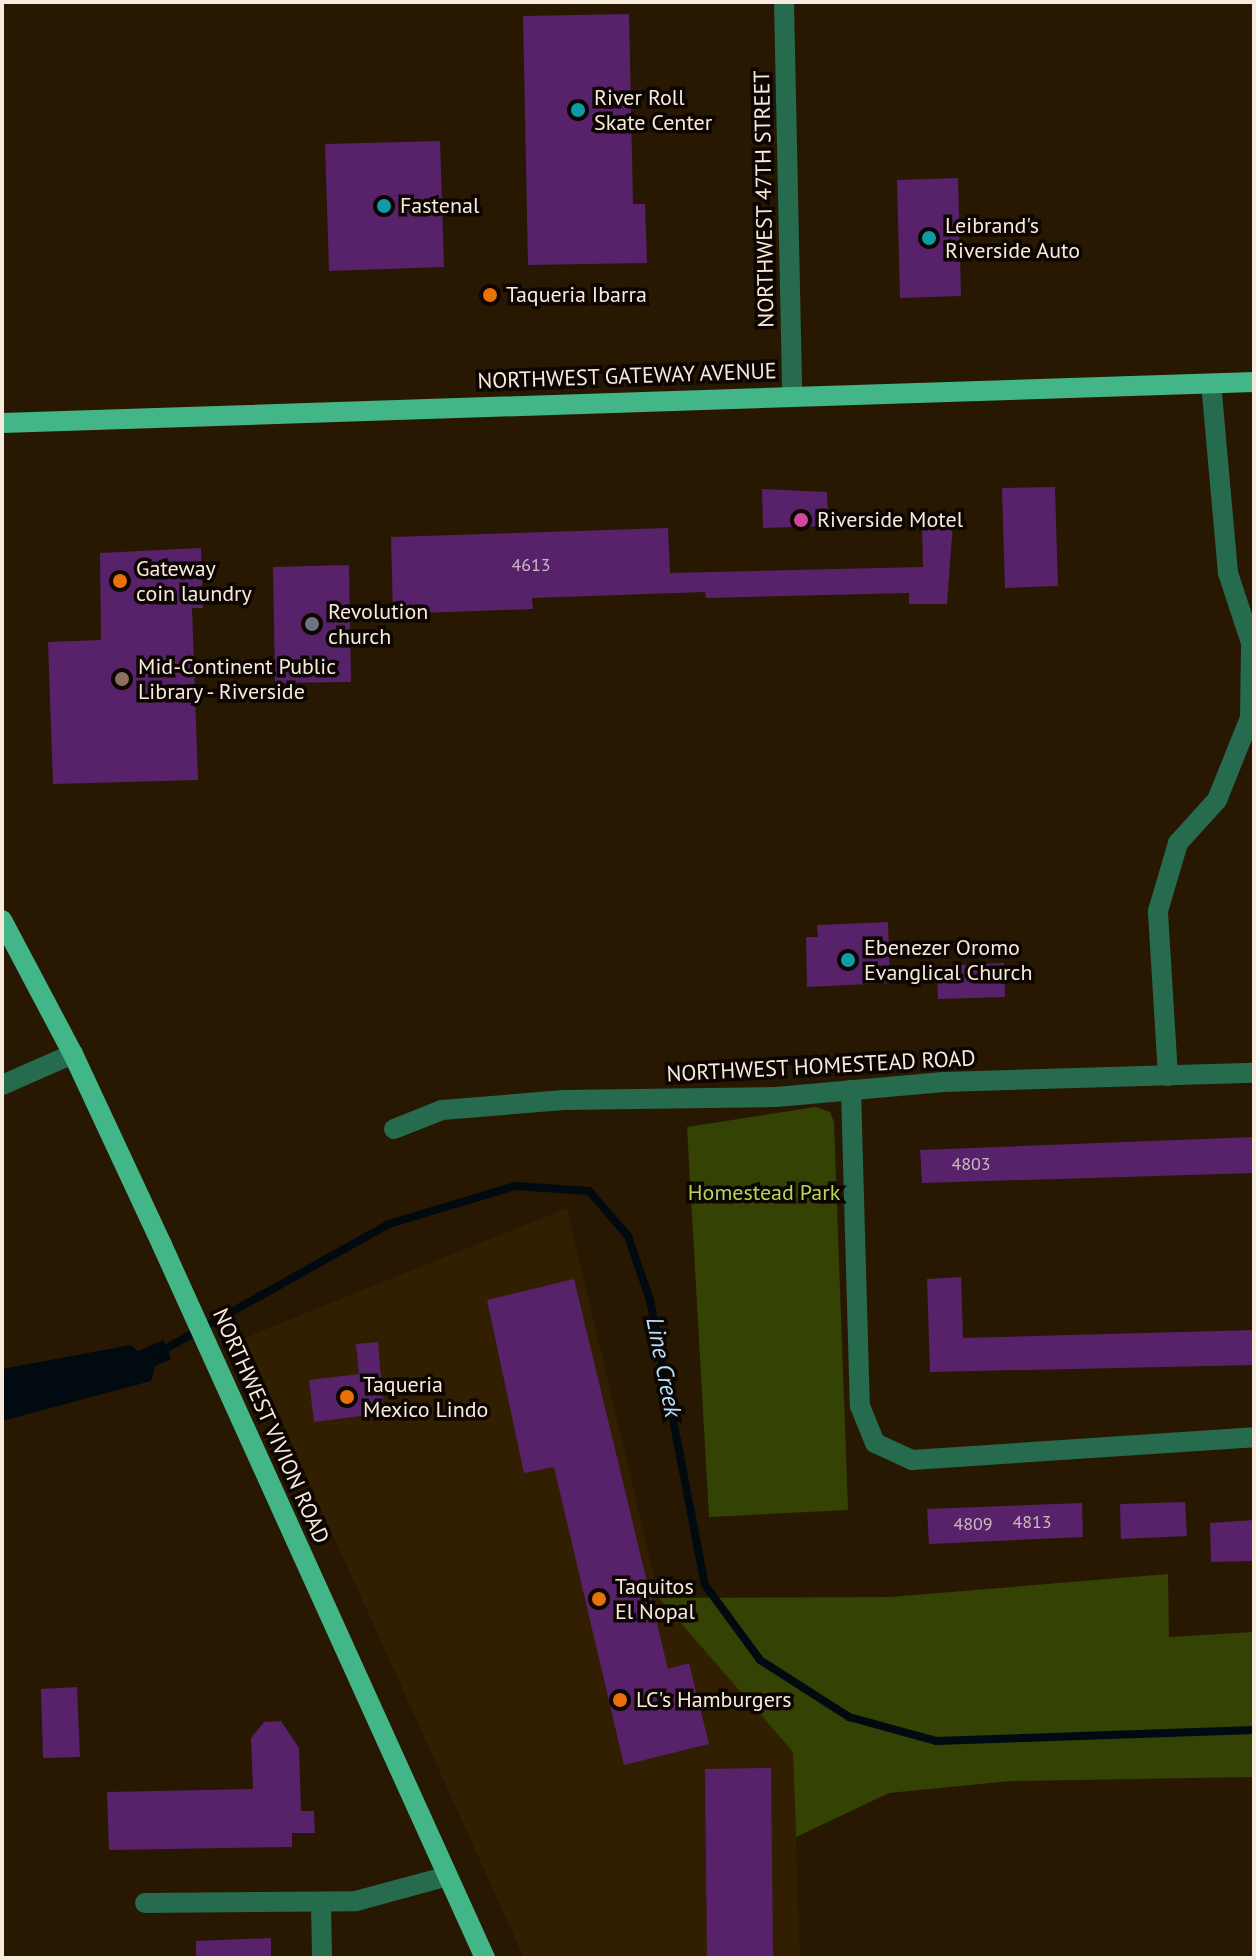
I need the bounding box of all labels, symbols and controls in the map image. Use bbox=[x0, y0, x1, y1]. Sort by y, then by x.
street label: NORTHWEST 47TH STREET bbox=[749, 70, 779, 328]
place label: River Roll Skate Center bbox=[594, 84, 712, 136]
marker: River Roll Skate Center bbox=[569, 101, 587, 119]
place label: Fastenal bbox=[400, 193, 479, 219]
marker: Fastenal bbox=[375, 197, 393, 215]
place label: Leibrand's Riverside Auto bbox=[945, 212, 1081, 264]
marker: Leibrand's Riverside Auto bbox=[920, 229, 938, 247]
place label: Taqueria Ibarra bbox=[506, 282, 647, 308]
marker: Taqueria Ibarra bbox=[481, 286, 499, 304]
street label: NORTHWEST GATEWAY AVENUE bbox=[476, 358, 778, 394]
place label: Riverside Motel bbox=[817, 507, 963, 533]
marker: Riverside Motel bbox=[792, 511, 810, 529]
house number: 4613 bbox=[511, 554, 551, 576]
place label: Gateway coin laundry bbox=[136, 555, 252, 606]
marker: Gateway coin laundry bbox=[111, 572, 129, 590]
place label: Revolution church bbox=[328, 598, 428, 650]
marker: Revolution church bbox=[303, 615, 321, 633]
place label: Mid-Continent Public Library - Riverside bbox=[138, 653, 336, 704]
marker: Mid-Continent Public Library - Riverside bbox=[113, 670, 131, 688]
place label: Ebenezer Oromo Evanglical Church bbox=[864, 934, 1032, 986]
marker: Ebenezer Oromo Evanglical Church bbox=[839, 951, 857, 969]
street label: NORTHWEST HOMESTEAD ROAD bbox=[665, 1045, 977, 1087]
house number: 4803 bbox=[951, 1153, 991, 1175]
park label: Homestead Park bbox=[688, 1180, 840, 1206]
street label: NORTHWEST VIVION ROAD bbox=[207, 1304, 335, 1548]
water label: Line Creek bbox=[640, 1315, 688, 1419]
place label: Taqueria Mexico Lindo bbox=[363, 1371, 488, 1422]
marker: Taqueria Mexico Lindo bbox=[338, 1388, 356, 1406]
house number: 4813 bbox=[1012, 1511, 1052, 1533]
house number: 4809 bbox=[953, 1513, 993, 1535]
place label: Taquitos El Nopal bbox=[615, 1573, 695, 1624]
marker: Taquitos El Nopal bbox=[590, 1590, 608, 1608]
place label: LC's Hamburgers bbox=[636, 1687, 792, 1713]
marker: LC's Hamburgers bbox=[611, 1691, 629, 1709]

